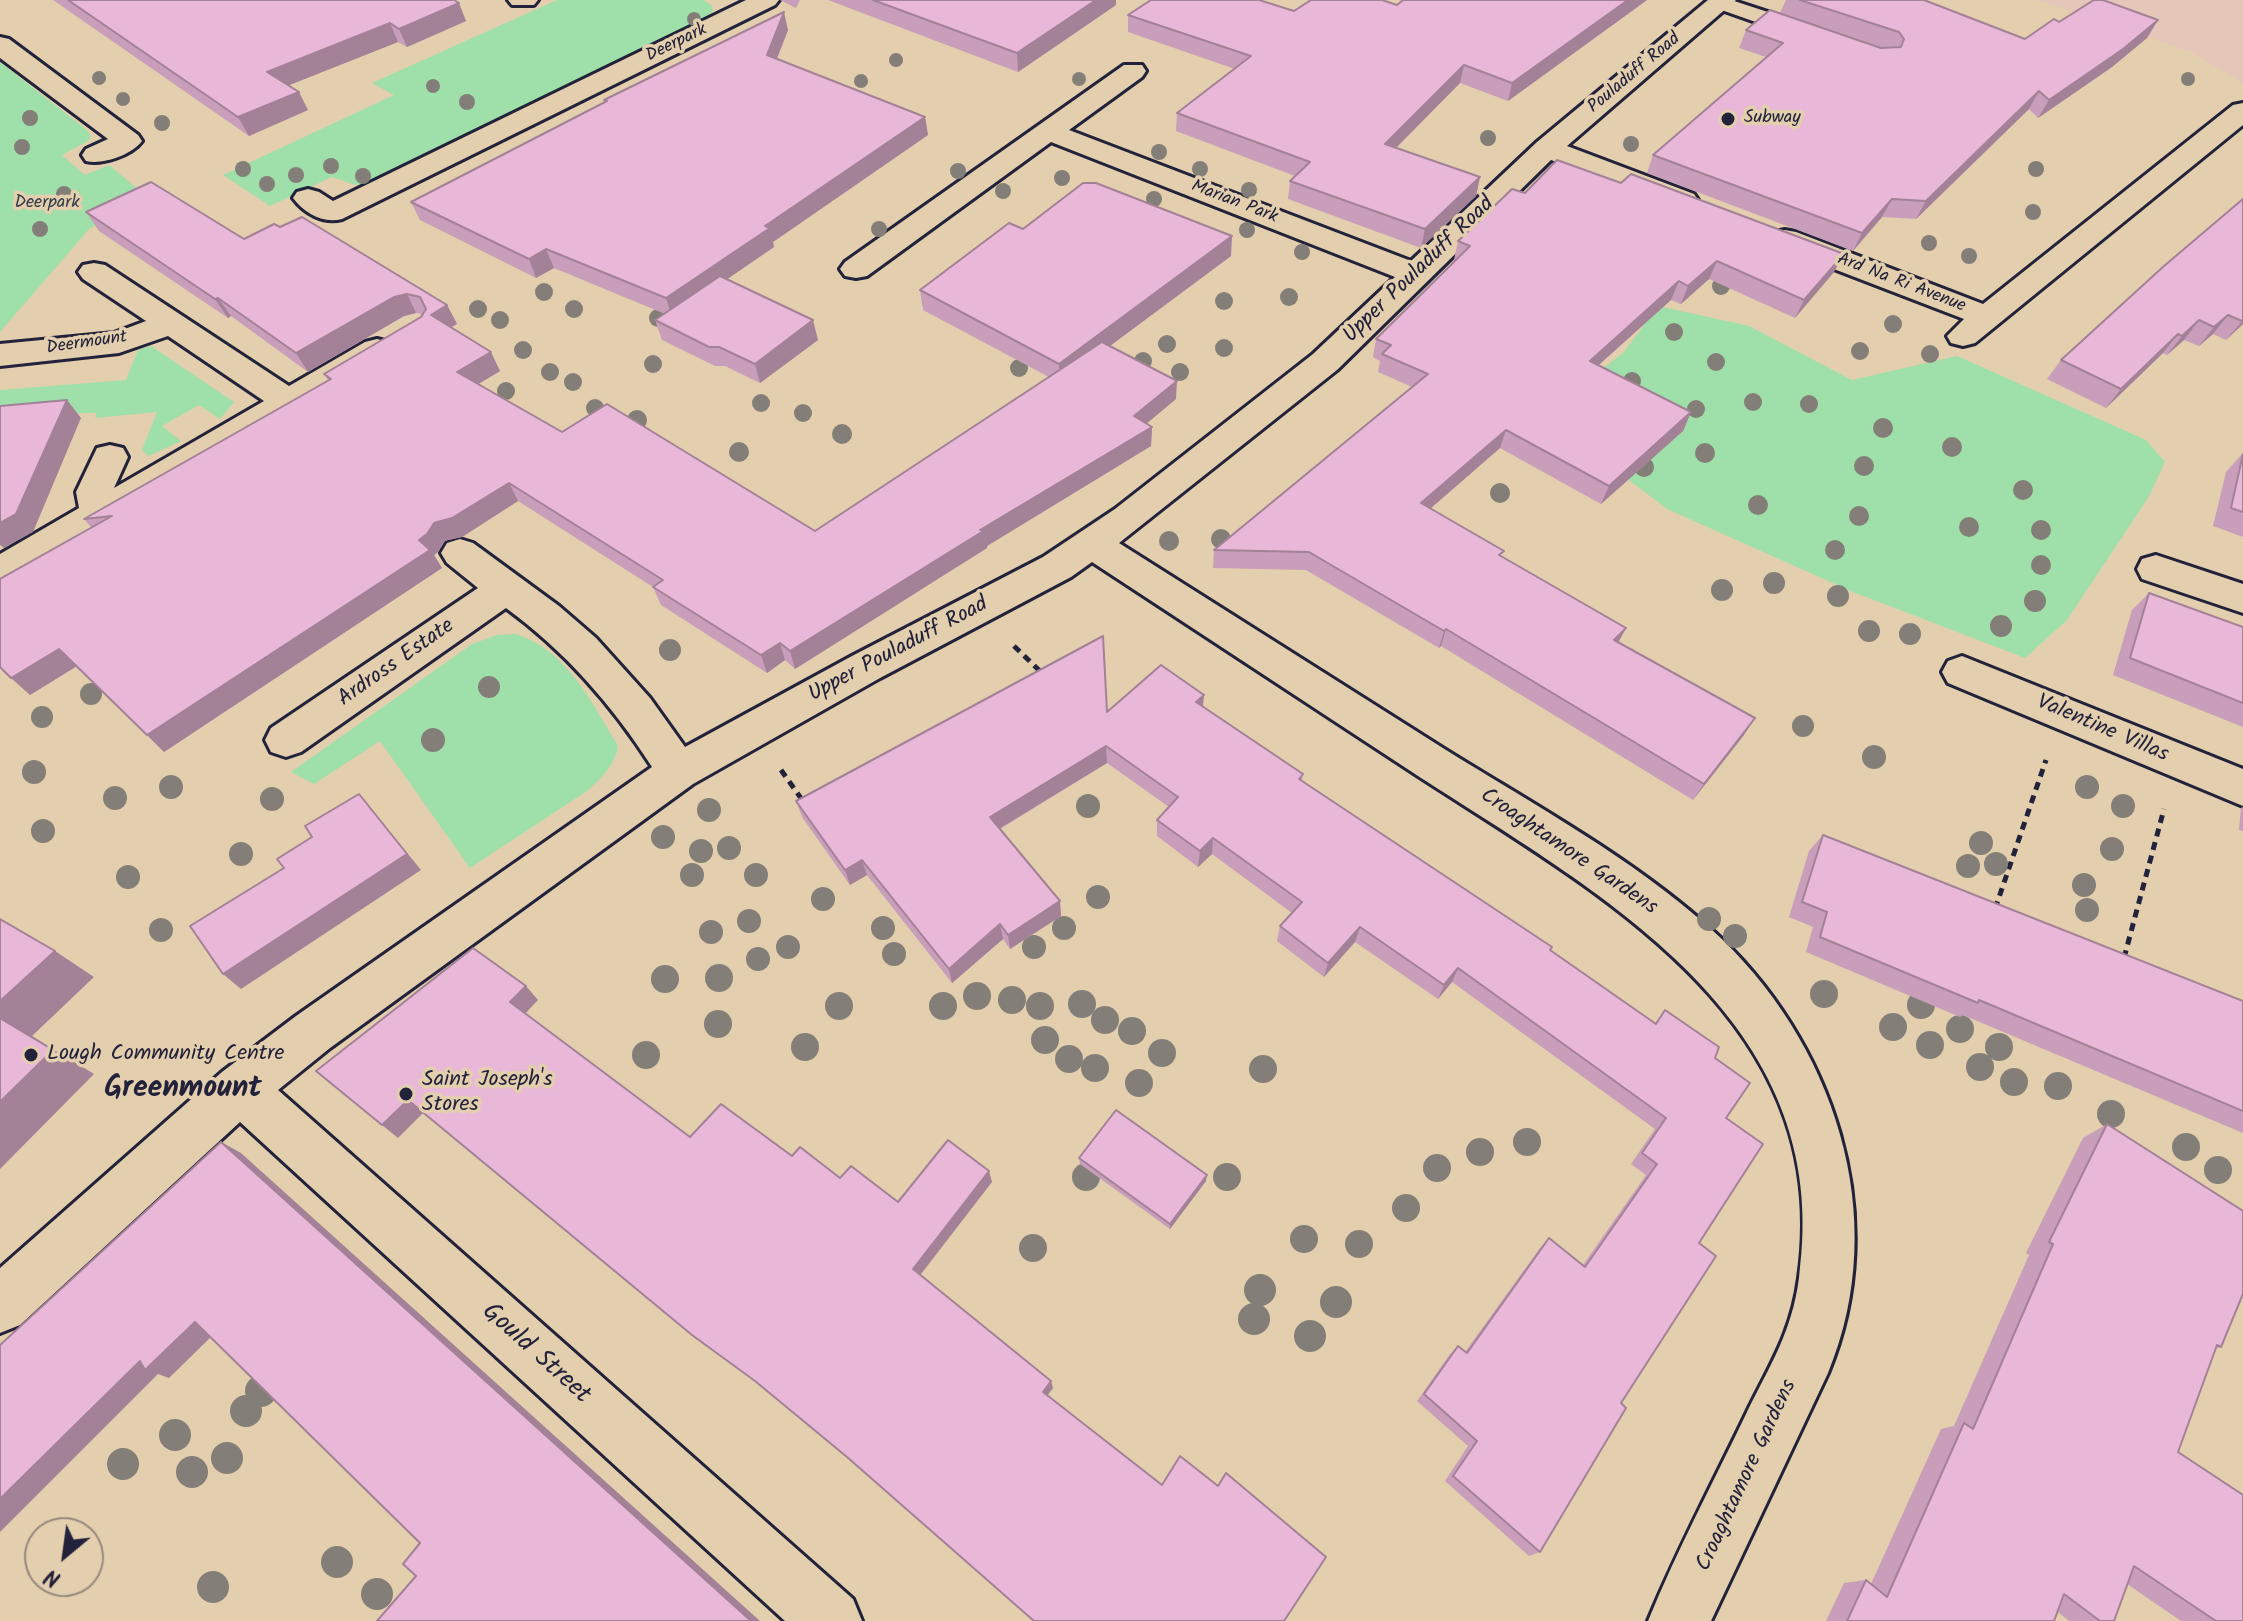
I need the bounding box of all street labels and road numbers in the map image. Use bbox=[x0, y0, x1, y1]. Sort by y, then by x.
street label: Deerpark bbox=[643, 20, 711, 68]
street label: Pouladuff Road bbox=[1584, 29, 1686, 119]
street label: Marian Park bbox=[1188, 177, 1280, 229]
street label: Upper Pouladuff Road bbox=[1339, 192, 1501, 350]
street label: Ard Na Ri Avenue bbox=[1834, 250, 1968, 318]
street label: Deermount bbox=[45, 328, 129, 360]
street label: Upper Pouladuff Road bbox=[805, 593, 993, 709]
street label: Ardross Estate bbox=[334, 614, 460, 714]
street label: Valentine Villas bbox=[2032, 690, 2172, 770]
street label: Croaghtamore Gardens bbox=[1474, 784, 1662, 922]
street label: Gould Street bbox=[474, 1298, 596, 1412]
street label: Croaghtamore Gardens bbox=[1692, 1376, 1804, 1576]

